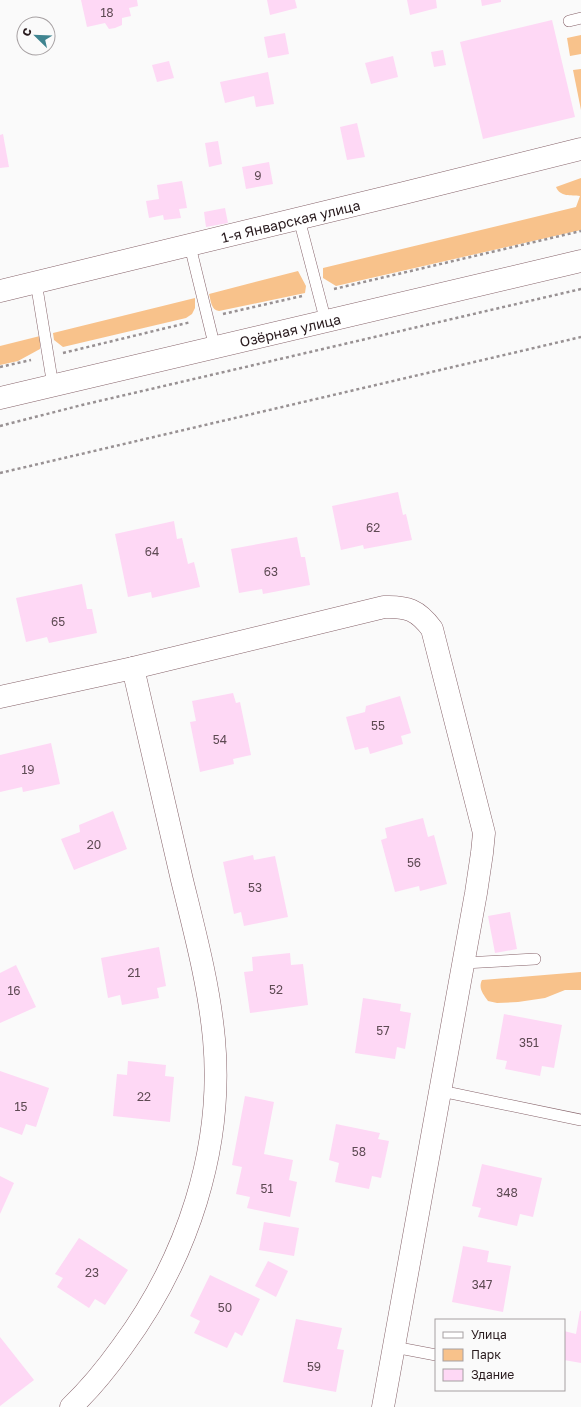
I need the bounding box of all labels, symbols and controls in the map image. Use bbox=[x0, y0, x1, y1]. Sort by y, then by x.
house number: 18 bbox=[100, 5, 114, 20]
north arrow bbox=[16, 16, 56, 56]
text: С bbox=[19, 26, 34, 38]
house number: 9 bbox=[254, 168, 262, 183]
street label: 1-я Январская улица bbox=[219, 195, 362, 246]
street label: Озёрная улица bbox=[238, 309, 342, 350]
house number: 62 bbox=[366, 520, 380, 535]
house number: 64 bbox=[145, 544, 159, 559]
house number: 63 bbox=[264, 564, 278, 579]
house number: 65 bbox=[51, 614, 65, 629]
house number: 55 bbox=[371, 718, 385, 733]
house number: 54 bbox=[213, 732, 227, 747]
house number: 19 bbox=[21, 762, 35, 777]
house number: 20 bbox=[87, 837, 101, 852]
house number: 56 bbox=[407, 855, 421, 870]
house number: 53 bbox=[248, 880, 262, 895]
house number: 21 bbox=[128, 965, 141, 980]
house number: 52 bbox=[269, 982, 283, 997]
house number: 16 bbox=[7, 983, 21, 998]
house number: 57 bbox=[376, 1023, 390, 1038]
house number: 351 bbox=[519, 1035, 539, 1050]
house number: 22 bbox=[137, 1089, 151, 1104]
house number: 15 bbox=[15, 1099, 27, 1114]
house number: 58 bbox=[352, 1144, 366, 1159]
house number: 51 bbox=[261, 1181, 274, 1196]
house number: 348 bbox=[496, 1185, 518, 1200]
house number: 23 bbox=[85, 1265, 99, 1280]
house number: 347 bbox=[472, 1277, 492, 1292]
house number: 50 bbox=[218, 1300, 232, 1315]
legend bbox=[435, 1319, 565, 1391]
text: Улица bbox=[471, 1327, 507, 1342]
text: Парк bbox=[471, 1347, 501, 1362]
house number: 59 bbox=[307, 1359, 321, 1374]
text: Здание bbox=[471, 1367, 514, 1382]

